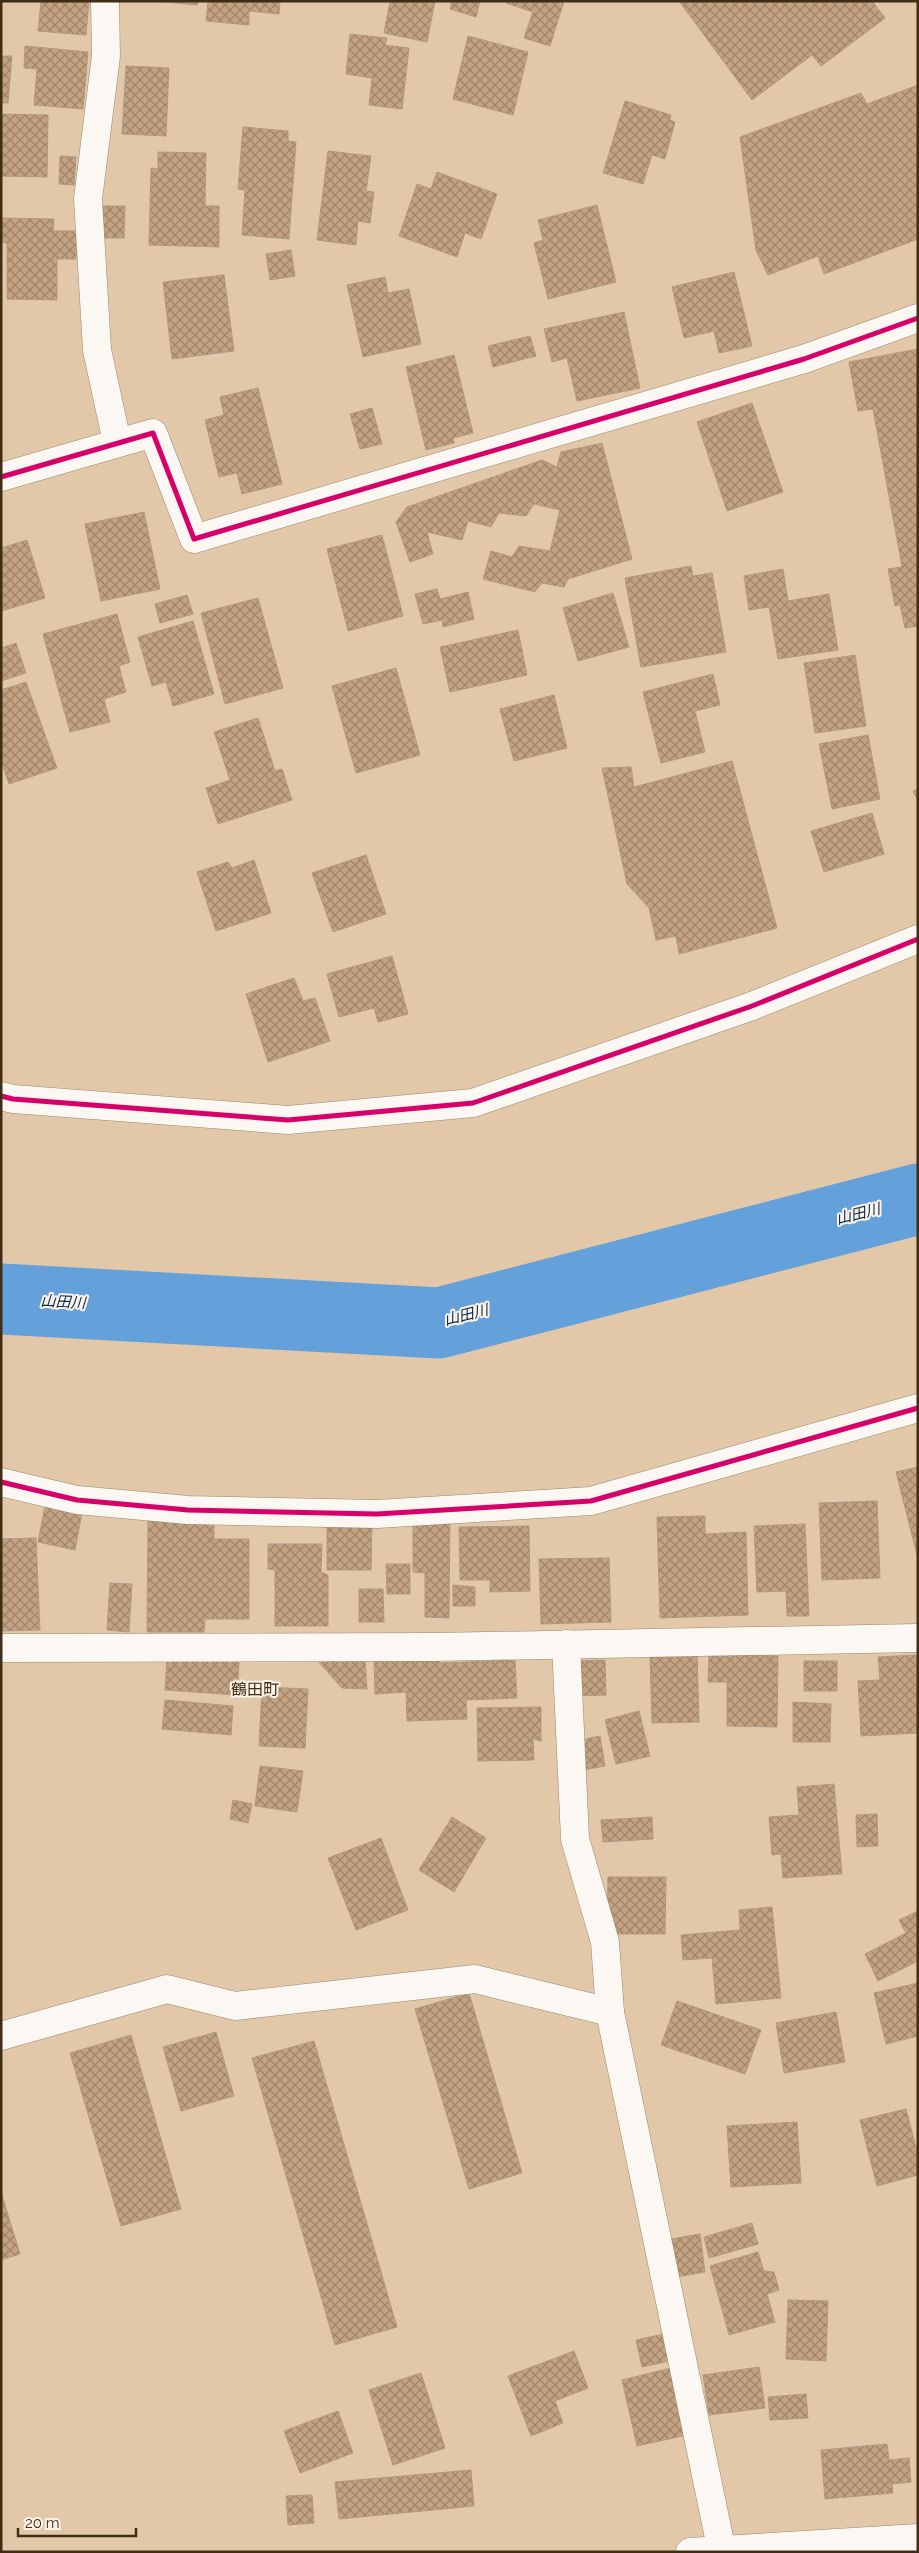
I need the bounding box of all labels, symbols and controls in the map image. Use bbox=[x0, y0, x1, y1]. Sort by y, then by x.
water label: 山田川 bbox=[834, 1199, 884, 1228]
water label: 山田川 bbox=[40, 1292, 88, 1312]
water label: 山田川 bbox=[442, 1300, 492, 1329]
district label: 鶴田町 bbox=[231, 1680, 279, 1699]
scale bar bbox=[18, 2506, 135, 2538]
text: 20 m bbox=[25, 2514, 60, 2532]

